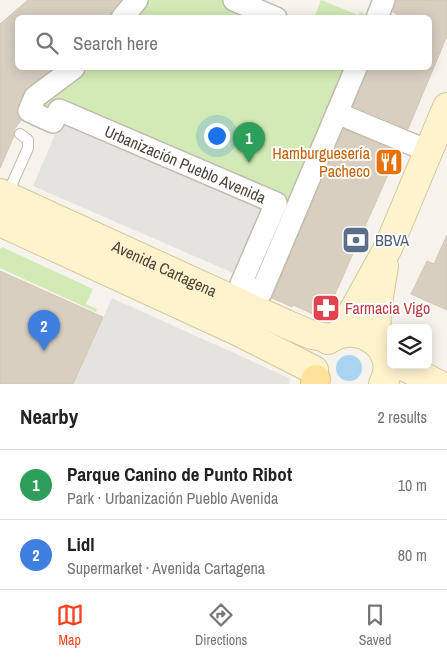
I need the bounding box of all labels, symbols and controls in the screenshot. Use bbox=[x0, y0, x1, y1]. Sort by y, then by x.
search box bbox=[15, 15, 432, 70]
icon: search bbox=[33, 29, 61, 57]
text: Search here bbox=[73, 30, 158, 56]
street label: Urbanización Pueblo Avenida bbox=[101, 120, 270, 209]
pin: 1 bbox=[233, 122, 265, 163]
your location bbox=[204, 123, 230, 149]
place label: Hamburguesería Pacheco bbox=[272, 142, 371, 182]
restaurant icon: Hamburguesería Pacheco bbox=[374, 147, 404, 177]
bank icon: BBVA bbox=[341, 225, 371, 255]
place label: BBVA bbox=[375, 229, 409, 251]
street label: Avenida Cartagena bbox=[108, 234, 221, 302]
pharmacy icon: Farmacia Vigo bbox=[311, 293, 341, 323]
place label: Farmacia Vigo bbox=[345, 297, 430, 319]
pin: 2 bbox=[28, 310, 60, 351]
map controls bbox=[387, 324, 432, 369]
button: layers bbox=[387, 324, 432, 369]
text: Nearby bbox=[20, 402, 78, 431]
text: 2 results bbox=[377, 406, 427, 428]
text: Parque Canino de Punto Ribot bbox=[67, 461, 292, 487]
text: 1 bbox=[32, 474, 40, 496]
text: 10 m bbox=[398, 474, 427, 496]
text: Park · Urbanización Pueblo Avenida bbox=[67, 487, 278, 509]
text: Lidl bbox=[67, 531, 95, 557]
text: 2 bbox=[32, 544, 40, 566]
text: 80 m bbox=[398, 544, 427, 566]
text: Supermarket · Avenida Cartagena bbox=[67, 557, 265, 579]
tab: Map bbox=[56, 601, 84, 649]
tab: Directions bbox=[195, 601, 247, 649]
tab: Saved bbox=[359, 601, 391, 649]

